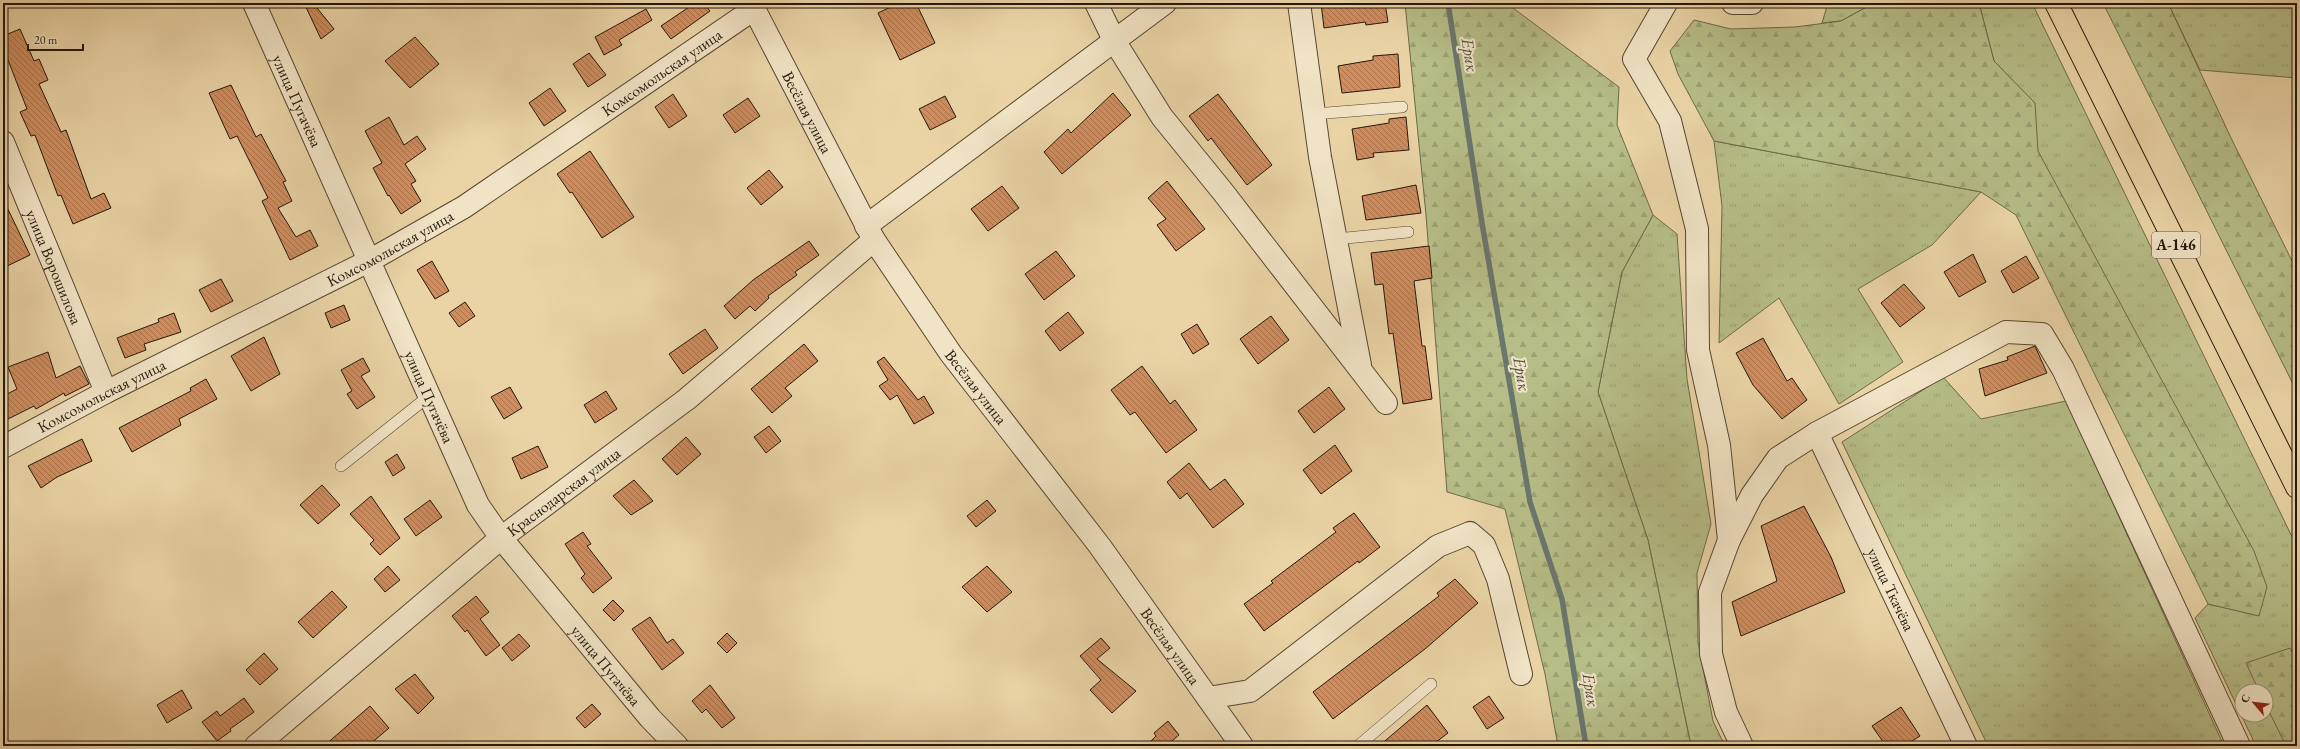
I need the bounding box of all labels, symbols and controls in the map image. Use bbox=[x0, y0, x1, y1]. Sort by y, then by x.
street label: Комсомольская улица bbox=[597, 24, 727, 121]
scale bar bbox=[28, 26, 83, 52]
text: 20 m bbox=[34, 32, 58, 48]
water label: Ерик bbox=[1456, 36, 1484, 74]
street label: улица Пугачёва bbox=[267, 51, 327, 151]
street label: Весёлая улица bbox=[777, 68, 837, 158]
street label: Комсомольская улица bbox=[323, 205, 458, 292]
street label: улица Ворошилова bbox=[21, 206, 87, 328]
road number: А-146 bbox=[2152, 232, 2200, 258]
street label: Весёлая улица bbox=[940, 345, 1012, 429]
street label: улица Пугачёва bbox=[399, 347, 459, 447]
street label: Комсомольская улица bbox=[34, 354, 170, 438]
water label: Ерик bbox=[1508, 354, 1536, 393]
street label: Краснодарская улица bbox=[502, 442, 625, 541]
street label: улица Ткачёва bbox=[1862, 544, 1920, 635]
street label: Весёлая улица bbox=[1136, 603, 1205, 689]
street label: улица Пугачёва bbox=[566, 621, 646, 711]
water label: Ерик bbox=[1577, 671, 1605, 709]
north arrow bbox=[2234, 683, 2274, 723]
text: С bbox=[2237, 691, 2253, 705]

